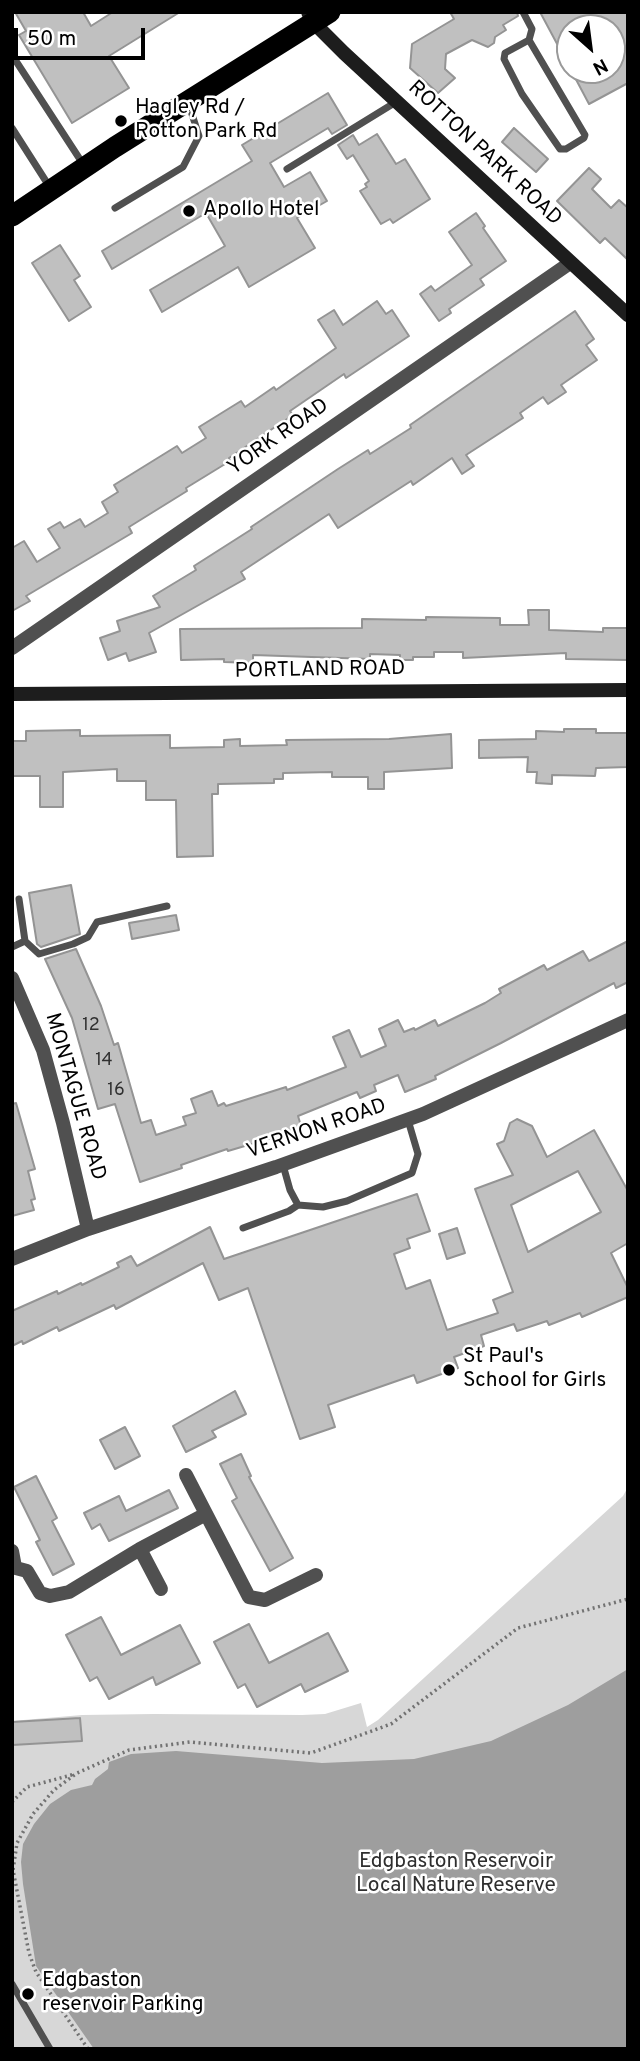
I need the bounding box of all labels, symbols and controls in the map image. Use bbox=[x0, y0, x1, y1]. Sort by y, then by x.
scale bar bbox=[18, 14, 149, 58]
north arrow bbox=[556, 14, 626, 84]
text: 50 m bbox=[27, 26, 76, 53]
text: N bbox=[588, 52, 612, 80]
street label: ROTTON PARK ROAD bbox=[402, 76, 566, 232]
place label: Hagley Rd / Rotton Park Rd bbox=[135, 96, 277, 146]
marker: Hagley Rd / Rotton Park Rd bbox=[113, 113, 129, 129]
place label: Apollo Hotel bbox=[203, 198, 320, 224]
marker: Apollo Hotel bbox=[181, 203, 197, 219]
street label: YORK ROAD bbox=[224, 394, 334, 482]
street label: PORTLAND ROAD bbox=[234, 657, 406, 685]
street label: MONTAGUE ROAD bbox=[38, 1010, 110, 1184]
house number: 12 bbox=[82, 1015, 100, 1037]
house number: 14 bbox=[95, 1050, 113, 1072]
house number: 16 bbox=[107, 1080, 125, 1102]
street label: VERNON ROAD bbox=[244, 1094, 390, 1166]
place label: St Paul's School for Girls bbox=[463, 1345, 606, 1395]
marker: St Paul's School for Girls bbox=[441, 1362, 457, 1378]
park label: Edgbaston Reservoir Local Nature Reserve bbox=[356, 1850, 556, 1900]
place label: Edgbaston reservoir Parking bbox=[42, 1969, 204, 2019]
marker: Edgbaston reservoir Parking bbox=[20, 1986, 36, 2002]

